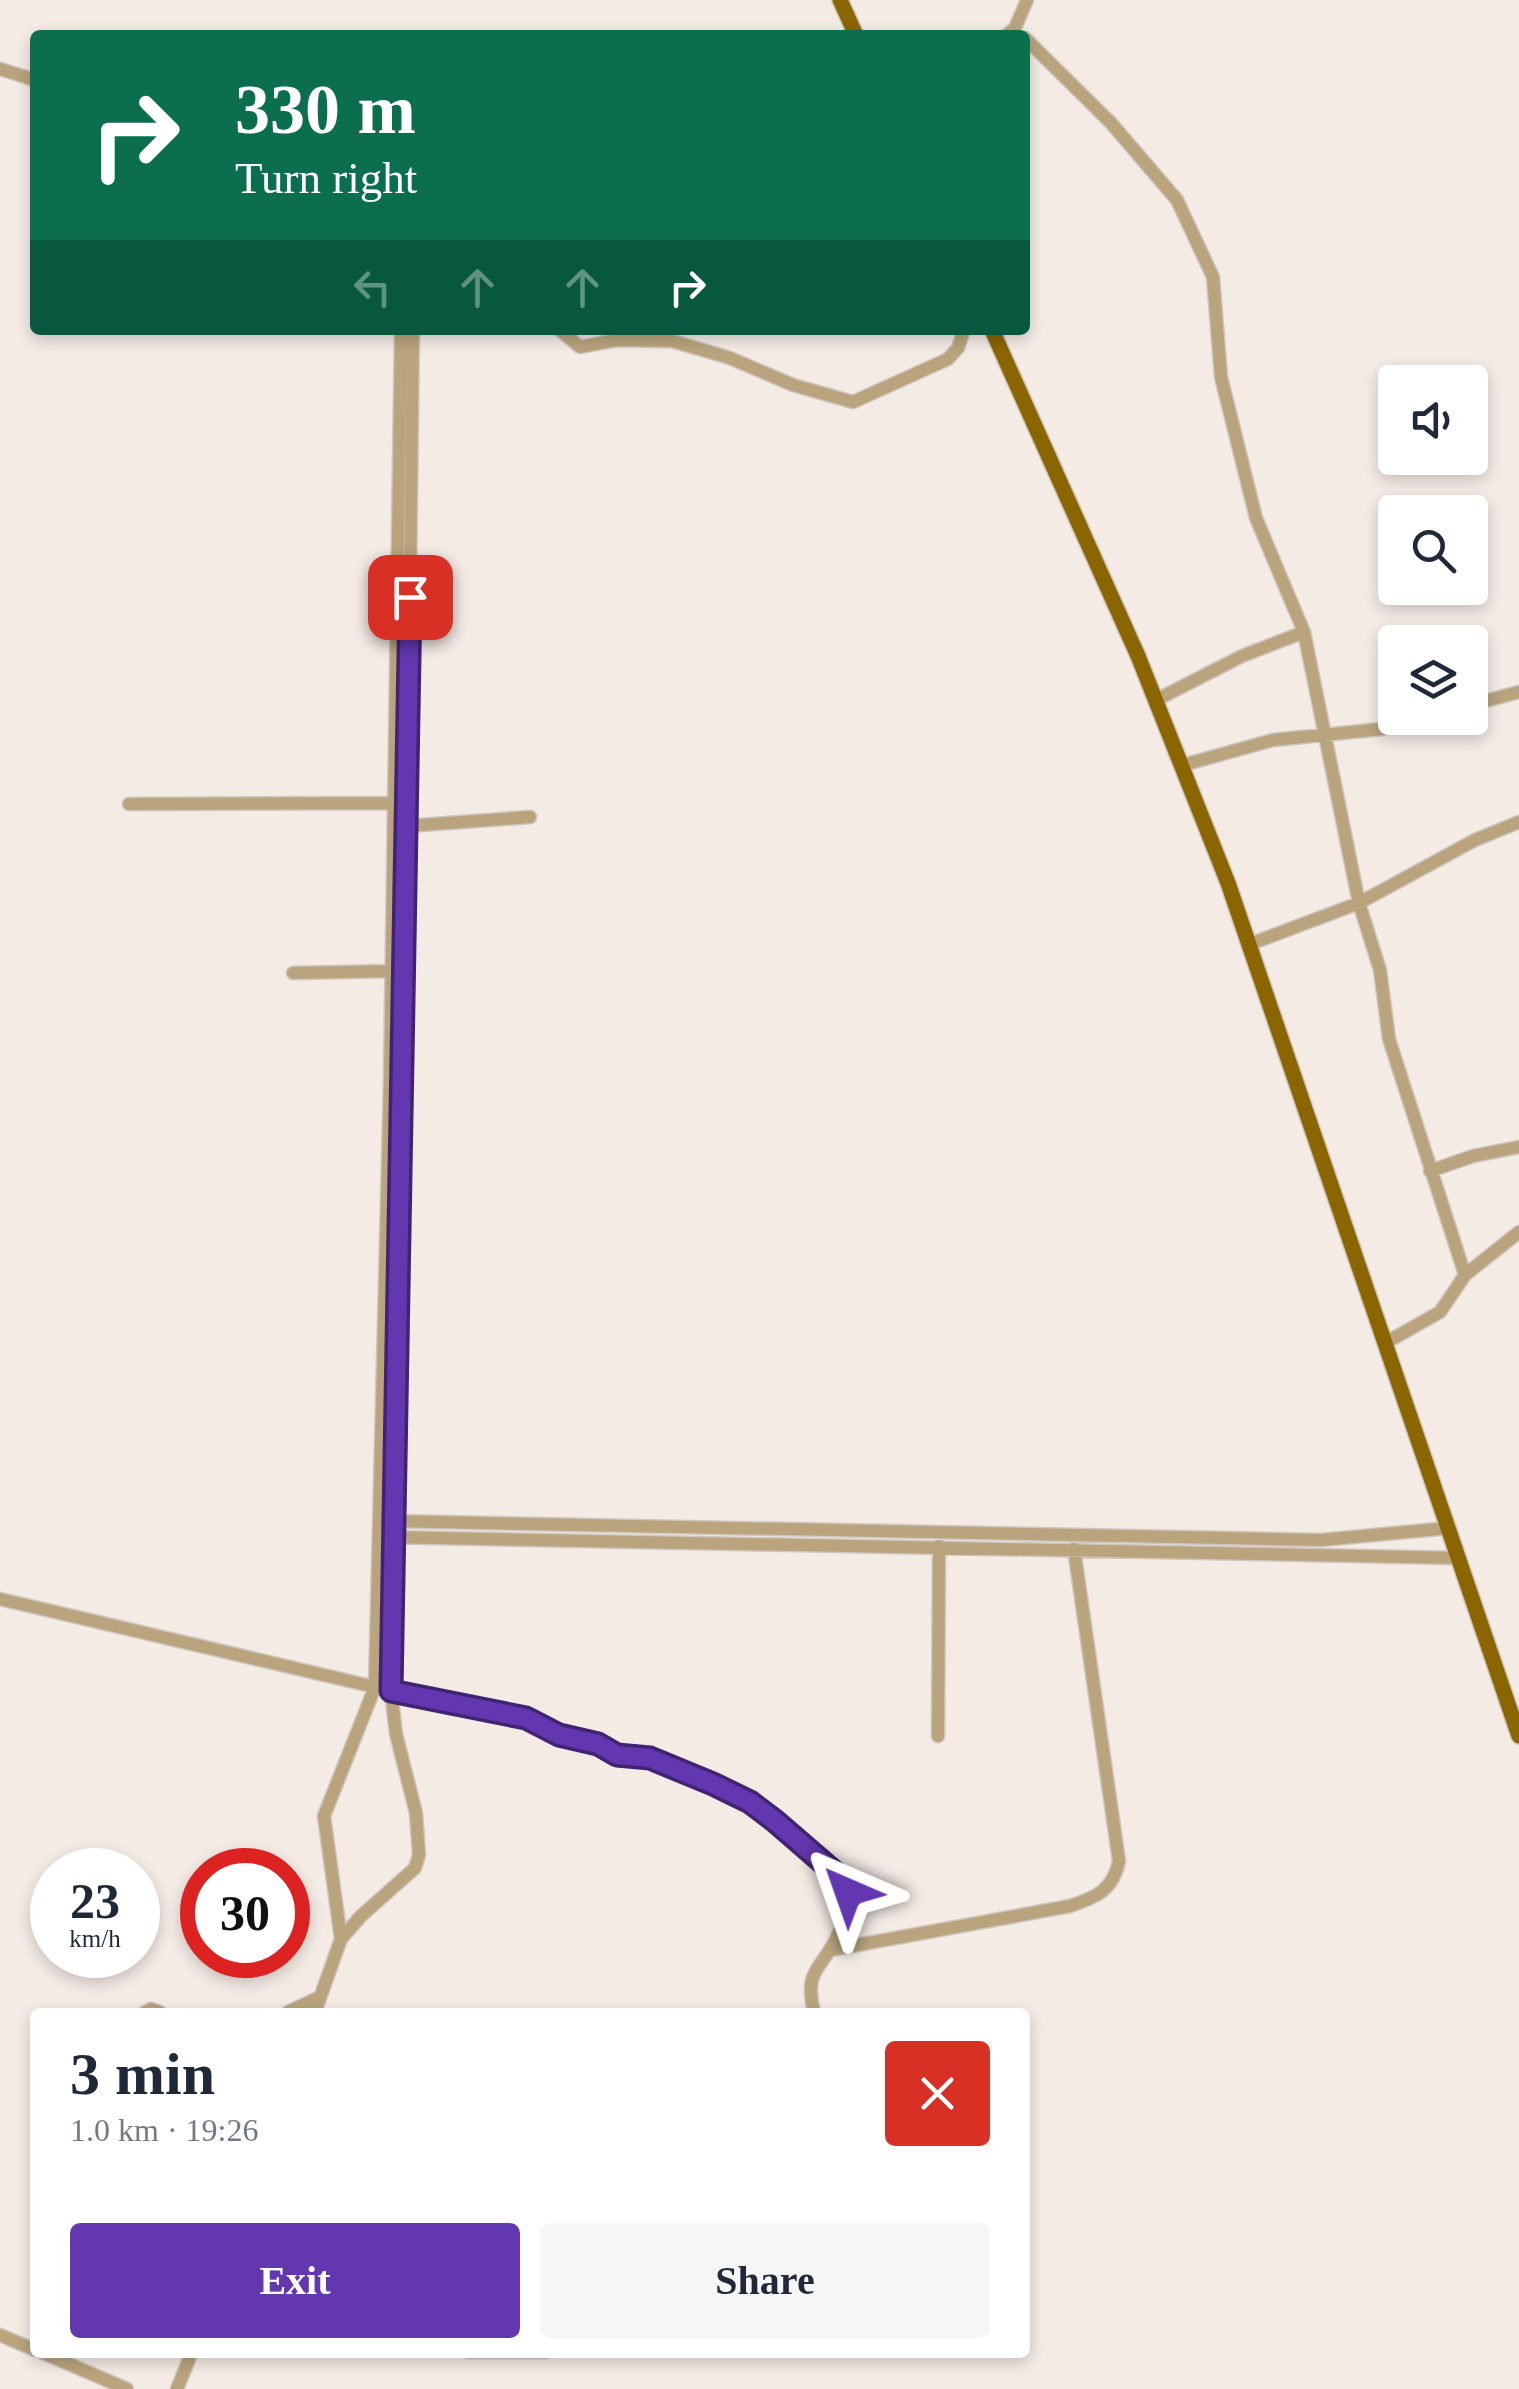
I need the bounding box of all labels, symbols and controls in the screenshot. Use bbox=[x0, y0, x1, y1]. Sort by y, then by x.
icon: right bbox=[70, 70, 200, 200]
text: 330 m bbox=[235, 71, 416, 148]
text: Turn right bbox=[235, 153, 417, 203]
icon: left bbox=[345, 260, 400, 315]
icon: ahead bbox=[450, 260, 505, 315]
icon: ahead bbox=[555, 260, 610, 315]
icon: right bbox=[660, 260, 715, 315]
map controls bbox=[1378, 365, 1488, 735]
button: sound bbox=[1378, 365, 1488, 475]
button: search bbox=[1378, 495, 1488, 605]
pin bbox=[368, 555, 453, 640]
icon: arrive bbox=[383, 570, 438, 625]
button: layers bbox=[1378, 625, 1488, 735]
position arrow bbox=[796, 1840, 900, 1944]
speed limit sign: 30 bbox=[180, 1848, 310, 1978]
text: 23 bbox=[70, 1873, 120, 1929]
text: km/h bbox=[69, 1925, 121, 1952]
text: 3 min bbox=[70, 2041, 215, 2107]
button: close bbox=[885, 2041, 990, 2146]
text: 1.0 km · 19:26 bbox=[70, 2112, 258, 2148]
button: Exit bbox=[70, 2223, 520, 2338]
button: Share bbox=[540, 2223, 990, 2338]

